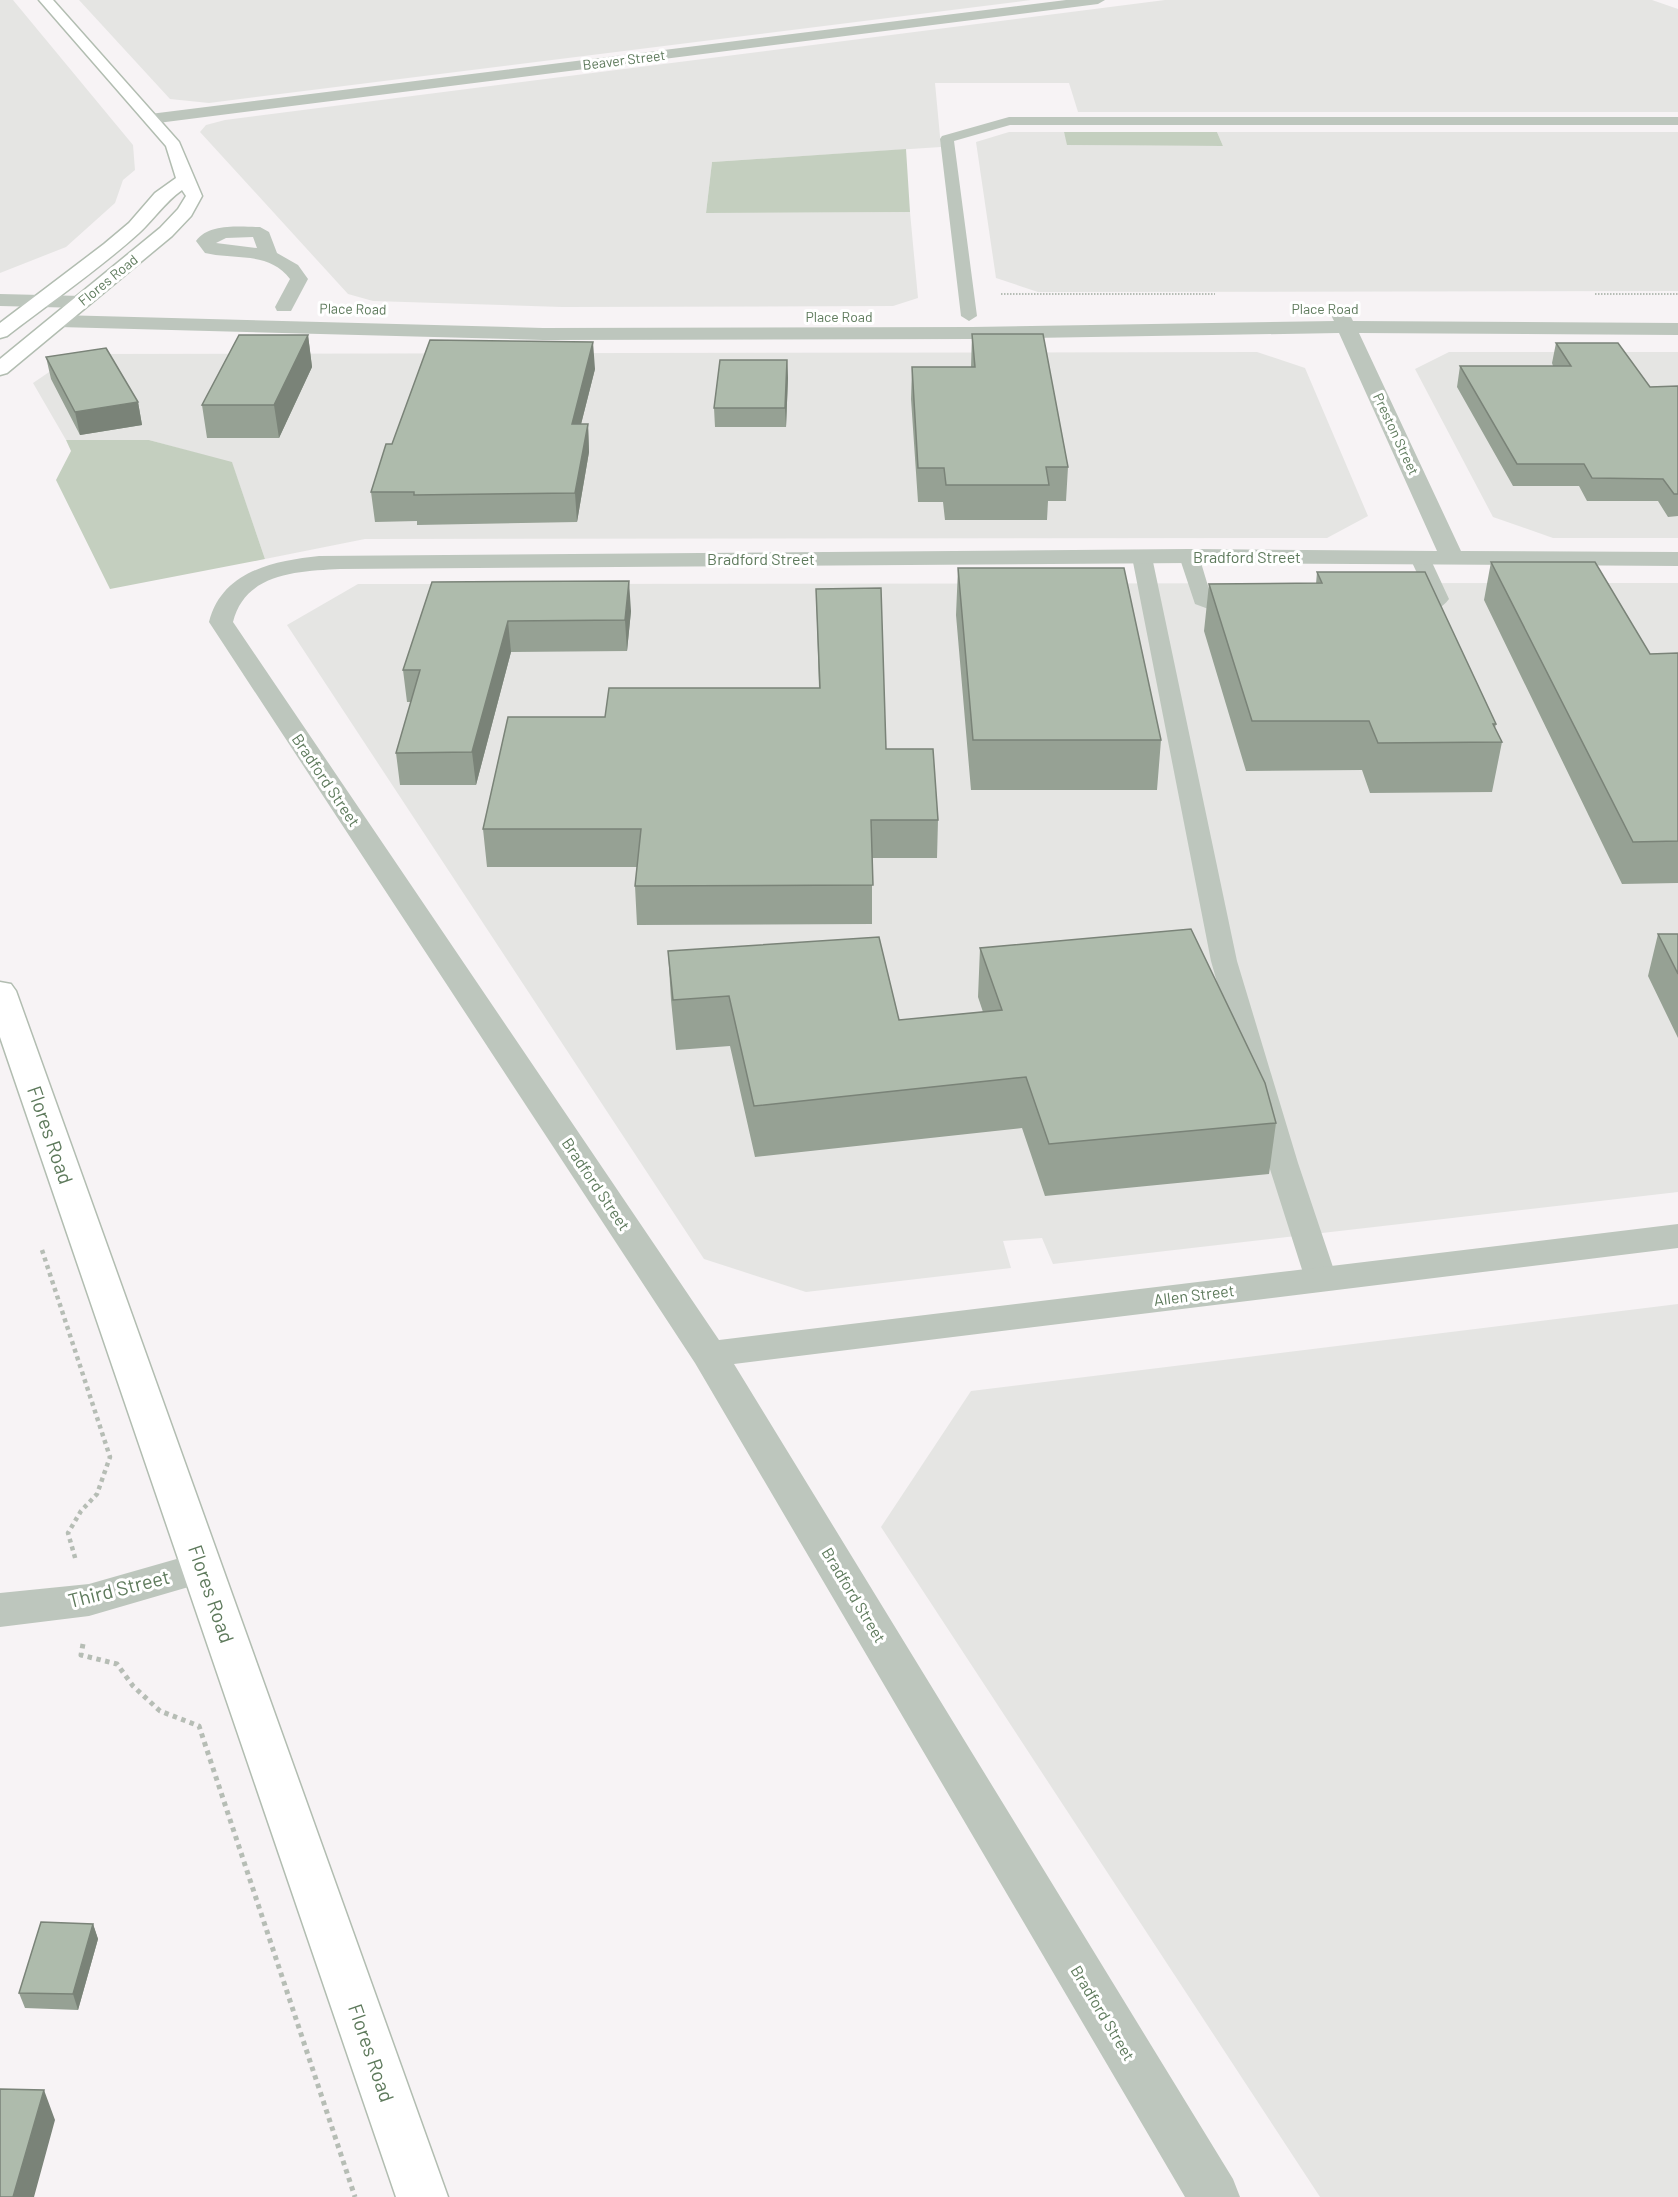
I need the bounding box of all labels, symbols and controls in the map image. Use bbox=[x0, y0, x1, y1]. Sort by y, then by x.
street label: Beaver Street bbox=[582, 46, 666, 73]
street label: Flores Road bbox=[74, 250, 141, 309]
street label: Place Road bbox=[319, 299, 387, 318]
street label: Place Road bbox=[1291, 300, 1359, 317]
street label: Place Road bbox=[805, 308, 873, 325]
street label: Preston Street bbox=[1370, 390, 1423, 477]
street label: Bradford Street bbox=[1193, 547, 1301, 566]
street label: Bradford Street bbox=[707, 549, 815, 568]
street label: Bradford Street bbox=[288, 730, 364, 830]
street label: Flores Road bbox=[23, 1082, 79, 1187]
street label: Bradford Street bbox=[558, 1134, 634, 1234]
street label: Allen Street bbox=[1153, 1280, 1235, 1309]
street label: Flores Road bbox=[184, 1541, 240, 1646]
street label: Bradford Street bbox=[819, 1544, 890, 1646]
street label: Third Street bbox=[65, 1564, 172, 1612]
street label: Bradford Street bbox=[1068, 1962, 1139, 2064]
street label: Flores Road bbox=[344, 2000, 400, 2105]

